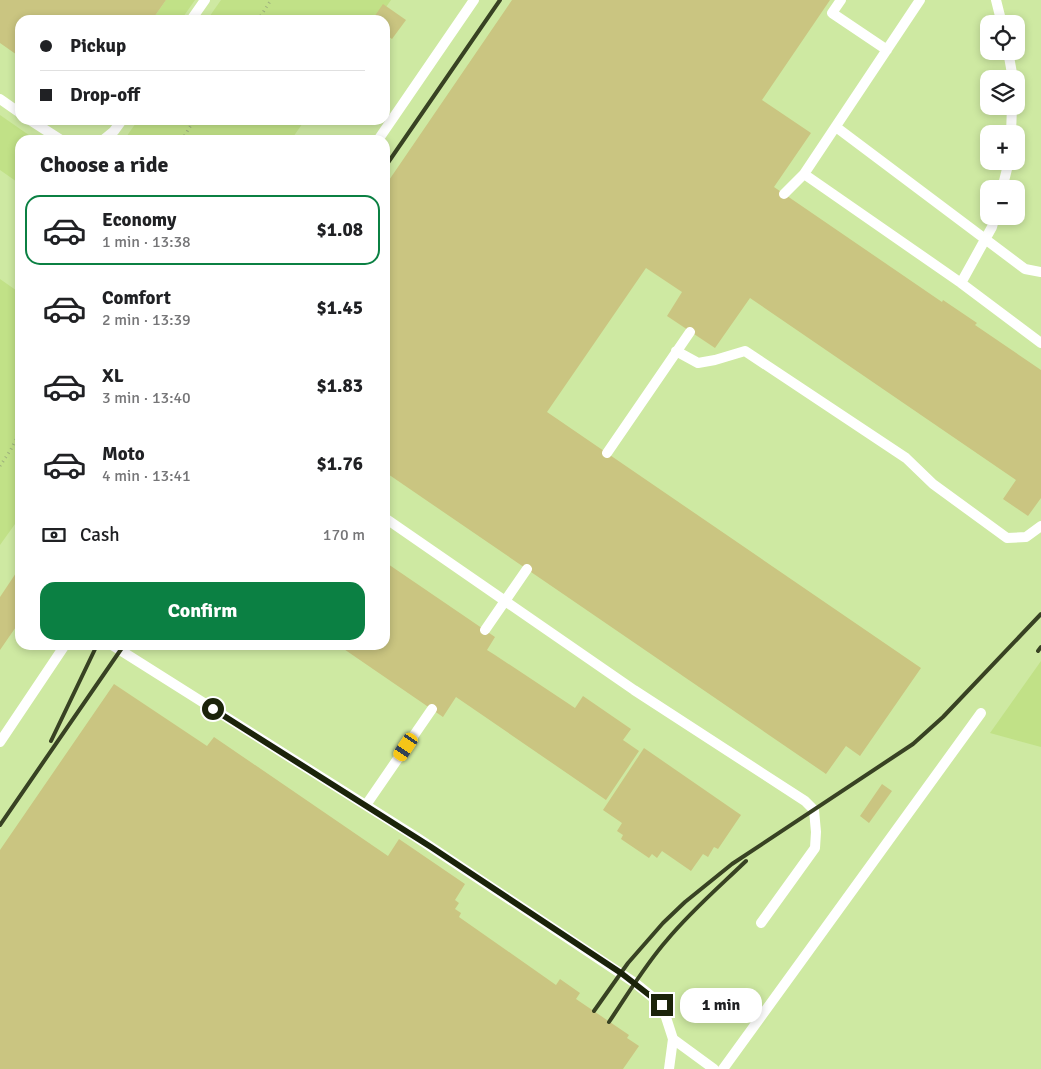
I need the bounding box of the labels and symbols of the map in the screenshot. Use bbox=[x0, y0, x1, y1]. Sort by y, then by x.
route start bbox=[202, 698, 224, 720]
car bbox=[391, 730, 420, 764]
callout: 1 min bbox=[680, 988, 762, 1022]
route end bbox=[651, 994, 673, 1016]

